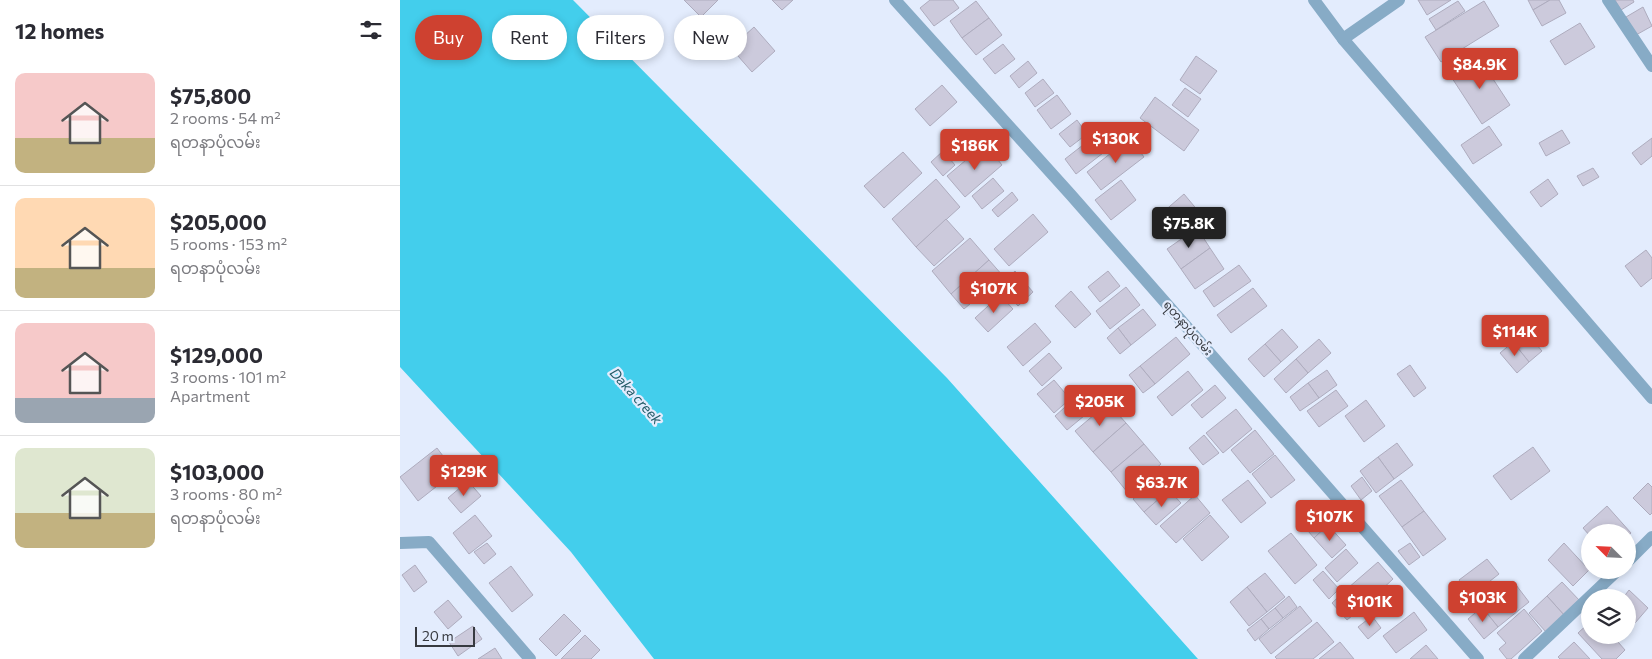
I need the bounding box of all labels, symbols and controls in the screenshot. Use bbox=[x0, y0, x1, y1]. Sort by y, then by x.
chip: Buy bbox=[415, 15, 482, 60]
chip: Rent bbox=[492, 15, 567, 60]
chip: Filters bbox=[577, 15, 664, 60]
chip: New bbox=[674, 15, 747, 60]
icon: filters bbox=[357, 16, 385, 44]
text: 12 homes bbox=[15, 18, 104, 43]
pin: $84.9K bbox=[1439, 48, 1521, 90]
text: $84.9K bbox=[1453, 54, 1507, 73]
text: $75,800 bbox=[170, 83, 251, 108]
icon: home bbox=[55, 93, 115, 153]
text: 2 rooms · 54 m² bbox=[170, 108, 281, 127]
pin: $130K bbox=[1081, 121, 1151, 164]
pin: $186K bbox=[940, 128, 1010, 171]
text: $130K bbox=[1092, 128, 1140, 147]
text: ရတနာပုံလမ်း bbox=[170, 132, 261, 151]
text: $186K bbox=[951, 135, 999, 154]
pin: $75.8K bbox=[1148, 206, 1230, 249]
text: $205,000 bbox=[170, 209, 267, 234]
text: $75.8K bbox=[1163, 213, 1215, 232]
icon: home bbox=[55, 218, 115, 278]
text: 5 rooms · 153 m² bbox=[170, 234, 287, 253]
text: ရတနာပုံလမ်း bbox=[170, 258, 261, 277]
pin: $107K bbox=[959, 272, 1029, 314]
text: $107K bbox=[971, 278, 1017, 297]
street label: ရတနာပုံလမ်း bbox=[1158, 296, 1217, 360]
pin: $114K bbox=[1480, 314, 1550, 357]
text: $114K bbox=[1493, 321, 1537, 340]
text: $129,000 bbox=[170, 342, 263, 367]
icon: home bbox=[55, 343, 115, 403]
water label: Daka creek bbox=[607, 364, 666, 428]
text: 3 rooms · 101 m² bbox=[170, 367, 286, 386]
pin: $205K bbox=[1065, 384, 1135, 427]
text: Apartment bbox=[170, 386, 250, 405]
text: $205K bbox=[1075, 391, 1125, 410]
pin: $129K bbox=[429, 454, 499, 497]
text: $103,000 bbox=[170, 459, 264, 484]
text: $129K bbox=[441, 461, 487, 480]
pin: $63.7K bbox=[1121, 466, 1203, 508]
icon: home bbox=[55, 468, 115, 528]
text: $63.7K bbox=[1136, 472, 1188, 491]
text: 3 rooms · 80 m² bbox=[170, 484, 282, 503]
pin: $107K bbox=[1295, 500, 1365, 542]
text: $107K bbox=[1307, 506, 1353, 525]
text: ရတနာပုံလမ်း bbox=[170, 508, 261, 527]
north arrow bbox=[1581, 524, 1636, 579]
map controls bbox=[1581, 524, 1636, 644]
pin: $103K bbox=[1448, 580, 1518, 623]
pin: $101K bbox=[1335, 584, 1405, 627]
text: $103K bbox=[1459, 587, 1507, 606]
button: layers bbox=[1581, 589, 1636, 644]
text: $101K bbox=[1347, 591, 1393, 610]
scale bar bbox=[415, 624, 475, 647]
text: 20 m bbox=[422, 627, 454, 644]

